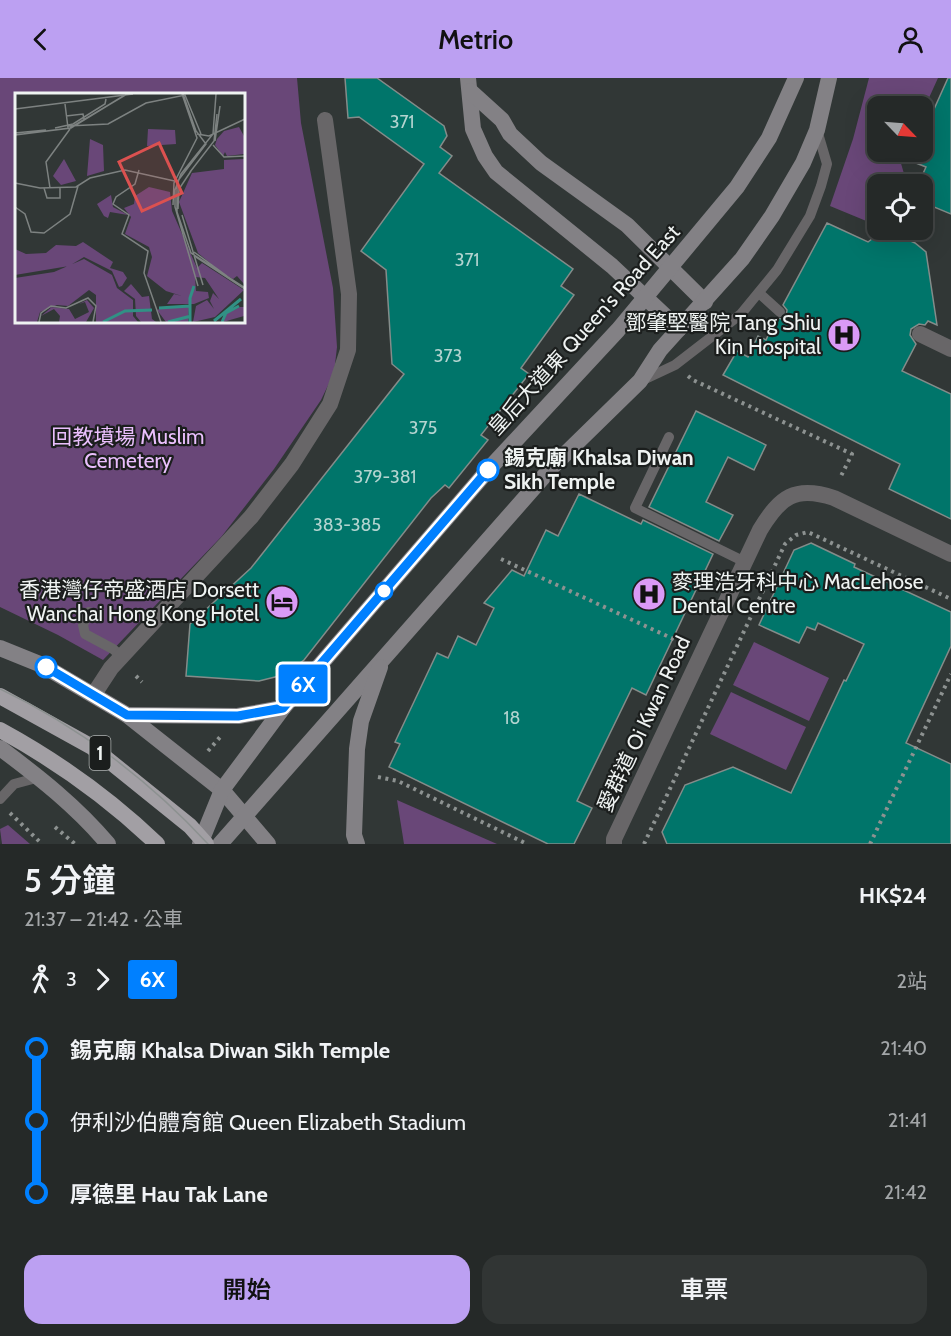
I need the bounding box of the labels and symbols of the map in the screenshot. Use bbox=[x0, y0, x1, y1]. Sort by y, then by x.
inset map bbox=[15, 93, 244, 322]
north arrow bbox=[867, 96, 933, 162]
house number: 371 bbox=[390, 111, 414, 133]
street label: 皇后大道東 Queen's Road East bbox=[483, 219, 685, 440]
house number: 371 bbox=[455, 249, 479, 271]
place label: 鄧肇堅醫院 Tang Shiu Kin Hospital bbox=[625, 310, 821, 359]
hospital icon: 鄧肇堅醫院 Tang Shiu Kin Hospital bbox=[826, 317, 862, 353]
house number: 373 bbox=[434, 345, 462, 367]
house number: 375 bbox=[409, 417, 437, 439]
park label: 回教墳場 Muslim Cemetery bbox=[51, 424, 205, 473]
place label: 錫克廟 Khalsa Diwan Sikh Temple bbox=[504, 445, 694, 494]
marker: 錫克廟 Khalsa Diwan Sikh Temple bbox=[477, 459, 499, 481]
house number: 379-381 bbox=[354, 466, 416, 488]
house number: 383-385 bbox=[313, 514, 381, 536]
place label: 麥理浩牙科中心 MacLehose Dental Centre bbox=[672, 569, 924, 618]
hospital icon: 麥理浩牙科中心 MacLehose Dental Centre bbox=[631, 576, 667, 612]
place label: 香港灣仔帝盛酒店 Dorsett Wanchai Hong Kong Hotel bbox=[19, 577, 259, 626]
unlabelled marker bbox=[375, 582, 393, 600]
hotel icon: 香港灣仔帝盛酒店 Dorsett Wanchai Hong Kong Hotel bbox=[264, 584, 300, 620]
street label: 愛群道 Oi Kwan Road bbox=[592, 632, 695, 816]
unlabelled marker bbox=[35, 656, 57, 678]
line badge: 6X bbox=[276, 664, 330, 704]
house number: 18 bbox=[504, 707, 520, 729]
road number: 1 bbox=[90, 736, 110, 770]

